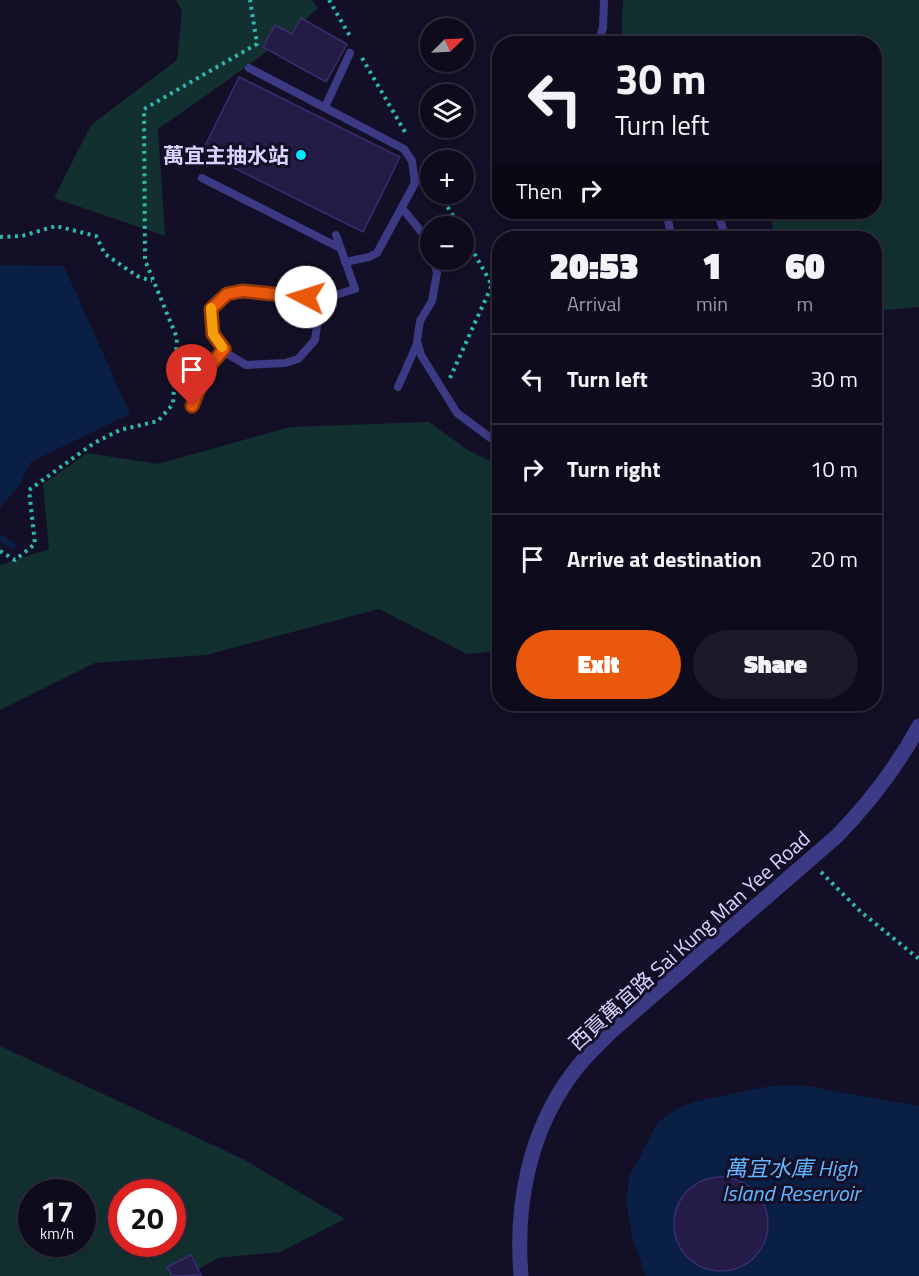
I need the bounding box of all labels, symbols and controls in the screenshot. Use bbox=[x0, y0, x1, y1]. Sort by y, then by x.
north arrow bbox=[420, 18, 474, 72]
map controls bbox=[420, 18, 474, 270]
text: 30 m bbox=[615, 46, 707, 110]
icon: left bbox=[516, 60, 594, 138]
button: layers bbox=[420, 84, 474, 138]
text: Turn left bbox=[615, 104, 709, 145]
place label: 萬宜主抽水站 bbox=[163, 139, 289, 171]
marker: 萬宜主抽水站 bbox=[294, 148, 308, 162]
button: + bbox=[420, 150, 474, 204]
text: Then bbox=[516, 174, 562, 208]
icon: right bbox=[574, 174, 607, 207]
button: − bbox=[420, 216, 474, 270]
text: 20:53 bbox=[549, 238, 639, 293]
text: 1 bbox=[702, 238, 722, 293]
text: 60 bbox=[785, 238, 825, 293]
position arrow bbox=[274, 265, 338, 329]
text: Arrival bbox=[567, 288, 621, 319]
text: min bbox=[696, 288, 728, 319]
text: m bbox=[797, 288, 813, 319]
pin bbox=[166, 344, 217, 406]
icon: arrive bbox=[175, 353, 208, 386]
text: Turn left bbox=[567, 362, 648, 396]
text: 30 m bbox=[810, 362, 858, 396]
icon: left bbox=[516, 363, 549, 396]
text: Turn right bbox=[567, 452, 661, 486]
text: 10 m bbox=[810, 452, 858, 486]
icon: right bbox=[516, 453, 549, 486]
text: Arrive at destination bbox=[567, 542, 762, 576]
text: 20 m bbox=[810, 542, 858, 576]
icon: arrive bbox=[516, 543, 549, 576]
button: Exit bbox=[516, 630, 681, 699]
button: Share bbox=[693, 630, 858, 699]
street label: 西貢萬宜路 Sai Kung Man Yee Road bbox=[561, 823, 817, 1057]
water label: 萬宜水庫 High Island Reservoir bbox=[722, 1151, 863, 1210]
speed limit sign: 20 bbox=[108, 1179, 186, 1257]
text: 17 bbox=[40, 1188, 74, 1234]
text: km/h bbox=[40, 1222, 74, 1245]

